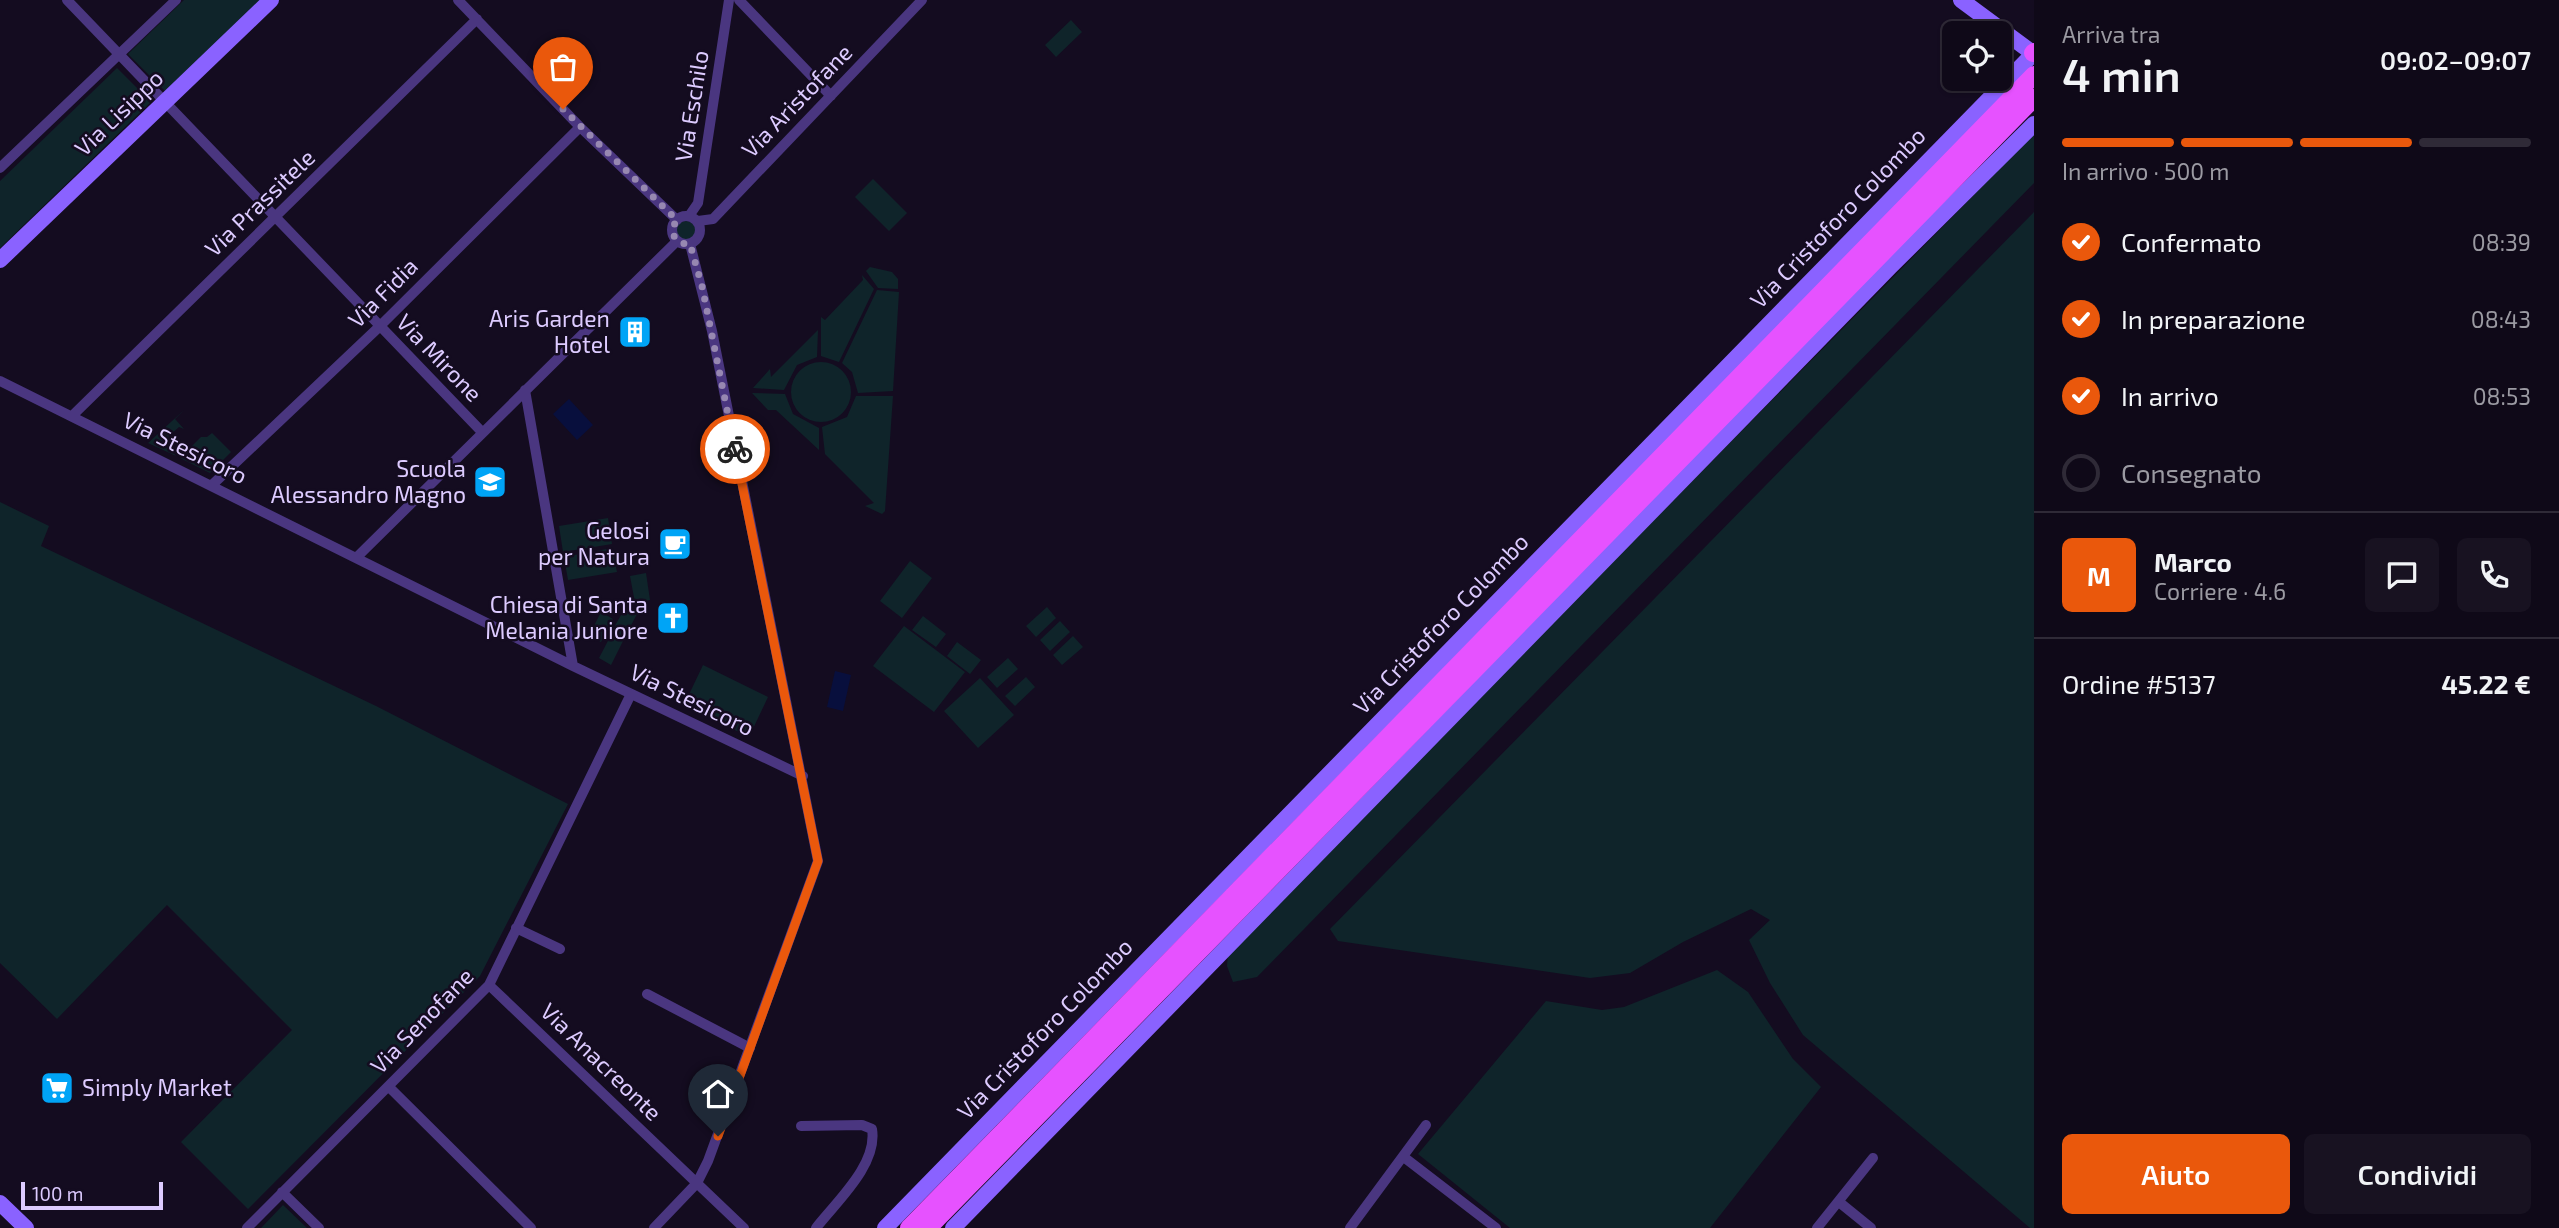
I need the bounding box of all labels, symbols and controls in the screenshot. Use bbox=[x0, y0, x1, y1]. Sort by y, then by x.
text: Arriva tra bbox=[2062, 20, 2161, 48]
map controls bbox=[1942, 21, 2012, 91]
button: locate bbox=[1942, 21, 2012, 91]
pin bbox=[533, 37, 593, 109]
street label: Via Aristofane bbox=[735, 38, 857, 163]
text: 09:02–09:07 bbox=[2380, 44, 2531, 75]
text: 4 min bbox=[2062, 46, 2181, 101]
icon: bag bbox=[544, 48, 582, 86]
street label: Via Eschilo bbox=[668, 48, 714, 163]
street label: Via Lisippo bbox=[68, 63, 168, 161]
street label: Via Cristoforo Colombo bbox=[1744, 121, 1931, 313]
street label: Via Prassitele bbox=[198, 143, 320, 262]
text: In arrivo · 500 m bbox=[2062, 157, 2229, 185]
icon: check bbox=[2062, 223, 2100, 261]
text: Confermato bbox=[2121, 226, 2261, 257]
text: 08:39 bbox=[2472, 228, 2531, 256]
street label: Via Fidia bbox=[342, 252, 423, 333]
icon: check bbox=[2062, 300, 2100, 338]
text: In preparazione bbox=[2121, 303, 2305, 334]
place label: Aris Garden Hotel bbox=[489, 304, 610, 358]
text: 08:43 bbox=[2471, 305, 2531, 333]
street label: Via Mirone bbox=[391, 308, 488, 407]
building icon: Aris Garden Hotel bbox=[616, 313, 654, 351]
icon: check bbox=[2062, 377, 2100, 415]
text: In arrivo bbox=[2121, 380, 2219, 411]
text: 08:53 bbox=[2473, 382, 2531, 410]
street label: Via Stesicoro bbox=[119, 405, 252, 489]
courier bbox=[700, 414, 770, 484]
icon: bike bbox=[716, 430, 754, 468]
place label: Scuola Alessandro Magno bbox=[271, 454, 466, 508]
text: Consegnato bbox=[2121, 457, 2261, 488]
school or university icon: Scuola Alessandro Magno bbox=[471, 463, 509, 501]
place label: Gelosi per Natura bbox=[538, 516, 650, 570]
cafe icon: Gelosi per Natura bbox=[656, 525, 694, 563]
street label: Via Cristoforo Colombo bbox=[1347, 527, 1534, 719]
button: chat bbox=[2365, 538, 2439, 612]
button: phone bbox=[2457, 538, 2531, 612]
text: Marco bbox=[2154, 546, 2232, 577]
text: M bbox=[2087, 560, 2111, 591]
text: Corriere · 4.6 bbox=[2154, 577, 2286, 605]
place label: Chiesa di Santa Melania Juniore bbox=[485, 590, 648, 644]
church icon: Chiesa di Santa Melania Juniore bbox=[654, 599, 692, 637]
street label: Via Stesicoro bbox=[626, 657, 759, 741]
text: Ordine #5137 bbox=[2062, 668, 2216, 699]
text: 45.22 € bbox=[2441, 668, 2531, 699]
street label: Via Cristoforo Colombo bbox=[951, 932, 1138, 1124]
street label: Via Senofane bbox=[364, 962, 479, 1079]
street label: Via Anacreonte bbox=[535, 997, 668, 1126]
pin bbox=[688, 1064, 748, 1136]
supermarket icon: Simply Market bbox=[38, 1069, 76, 1107]
place label: Simply Market bbox=[82, 1073, 232, 1101]
icon: home bbox=[699, 1075, 737, 1113]
button: Aiuto bbox=[2062, 1134, 2290, 1214]
button: Condividi bbox=[2304, 1134, 2531, 1214]
scale bar bbox=[21, 1179, 163, 1211]
text: 100 m bbox=[32, 1182, 83, 1205]

